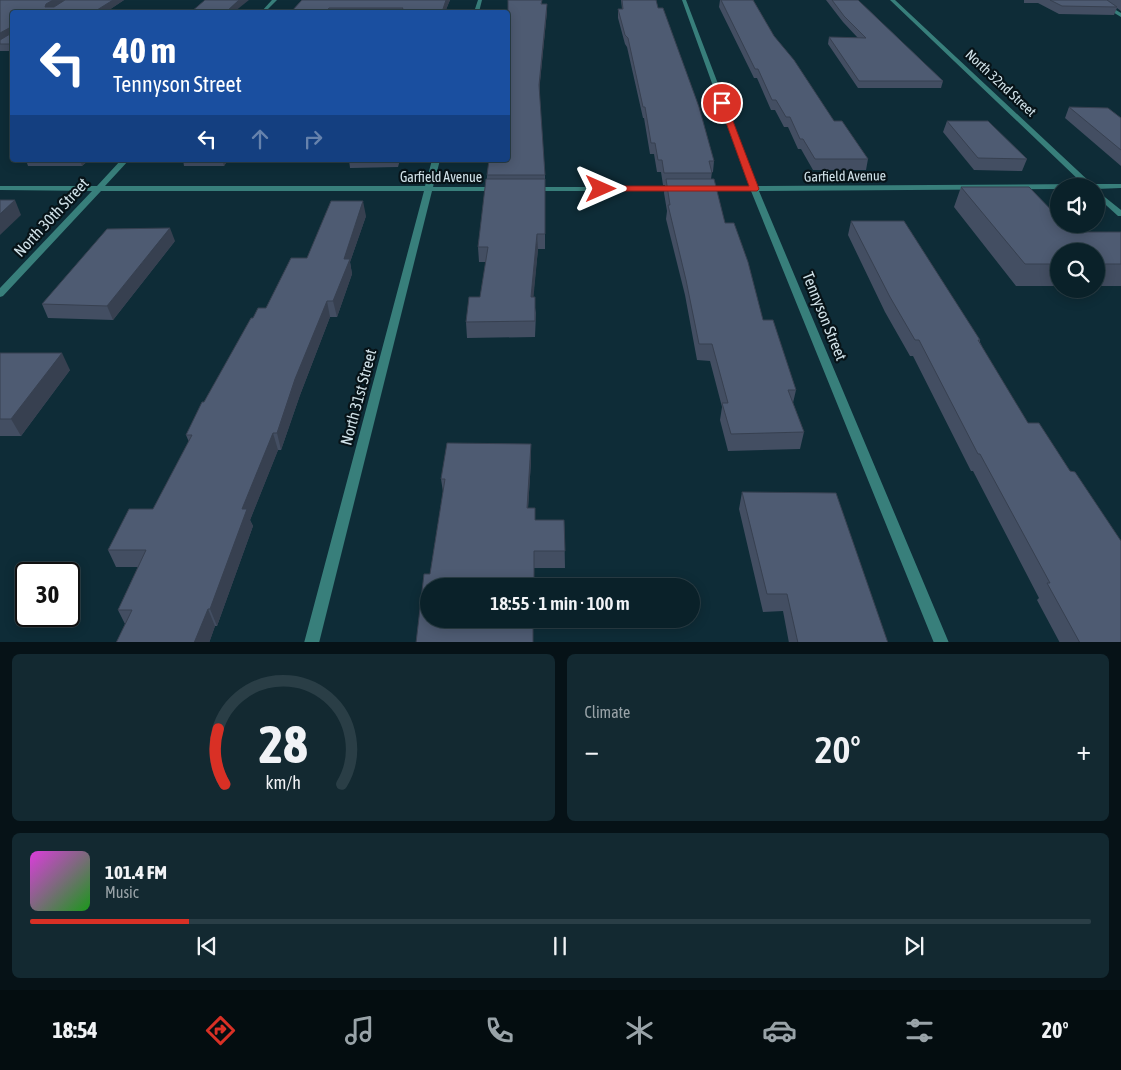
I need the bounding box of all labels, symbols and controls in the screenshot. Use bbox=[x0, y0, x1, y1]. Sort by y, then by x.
icon: left bbox=[30, 30, 95, 95]
text: 40 m bbox=[113, 30, 176, 70]
street label: North 32nd Street bbox=[962, 46, 1040, 120]
text: Tennyson Street bbox=[113, 71, 242, 97]
pin bbox=[701, 82, 743, 124]
icon: arrive bbox=[708, 89, 736, 117]
icon: left bbox=[193, 125, 221, 153]
icon: ahead bbox=[246, 125, 274, 153]
icon: right bbox=[299, 125, 327, 153]
position arrow bbox=[574, 162, 626, 214]
street label: Garfield Avenue bbox=[804, 167, 886, 185]
street label: Garfield Avenue bbox=[400, 169, 482, 185]
street label: North 30th Street bbox=[10, 174, 92, 260]
map controls bbox=[1050, 178, 1105, 298]
button: sound bbox=[1050, 178, 1105, 233]
button: search bbox=[1050, 243, 1105, 298]
street label: Tennyson Street bbox=[798, 269, 851, 364]
street label: North 31st Street bbox=[337, 347, 380, 447]
speed limit sign: 30 bbox=[15, 562, 80, 627]
text: 18:55 · 1 min · 100 m bbox=[490, 592, 630, 614]
text: Climate bbox=[585, 703, 630, 721]
text: 28 bbox=[259, 714, 308, 774]
text: 20° bbox=[815, 728, 861, 771]
text: − bbox=[585, 734, 599, 766]
text: + bbox=[1076, 734, 1091, 766]
text: km/h bbox=[266, 772, 301, 793]
text: 101.4 FM bbox=[105, 861, 167, 883]
text: Music bbox=[105, 883, 139, 901]
icon: previous bbox=[193, 932, 221, 960]
icon: pause bbox=[546, 932, 574, 960]
icon: next bbox=[900, 932, 928, 960]
icon: directions bbox=[203, 1013, 238, 1048]
icon: music bbox=[342, 1013, 377, 1048]
icon: phone bbox=[482, 1013, 517, 1048]
icon: climate bbox=[622, 1013, 657, 1048]
icon: car bbox=[762, 1013, 797, 1048]
icon: filters bbox=[902, 1013, 937, 1048]
text: 18:54 bbox=[52, 1017, 98, 1043]
text: 20° bbox=[1042, 1017, 1068, 1043]

